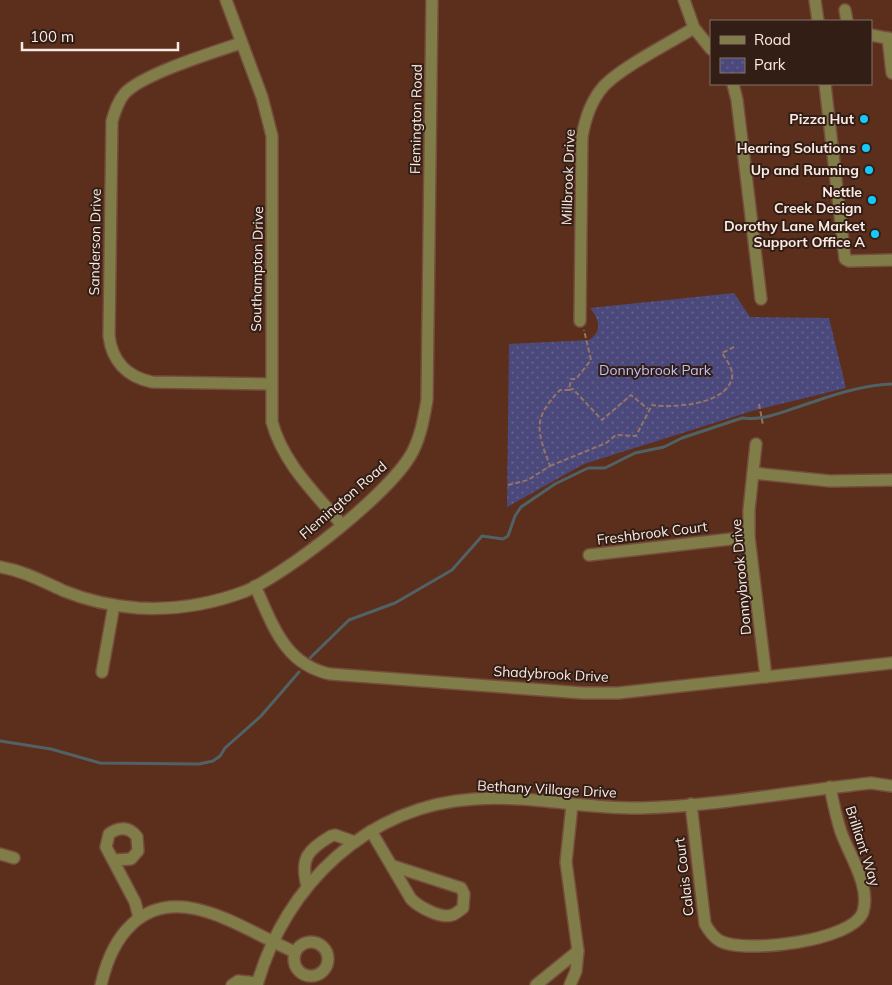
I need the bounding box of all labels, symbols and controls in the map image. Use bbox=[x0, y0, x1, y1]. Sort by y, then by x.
scale bar bbox=[22, 20, 179, 52]
legend bbox=[710, 20, 872, 85]
text: 100 m bbox=[30, 27, 74, 46]
text: Road bbox=[754, 30, 791, 49]
text: Park bbox=[754, 55, 786, 74]
street label: Flemington Road bbox=[406, 64, 426, 174]
place label: Pizza Hut bbox=[789, 110, 855, 128]
marker: Pizza Hut bbox=[858, 113, 870, 125]
street label: Millbrook Drive bbox=[557, 129, 579, 225]
place label: Hearing Solutions bbox=[737, 139, 856, 157]
marker: Hearing Solutions bbox=[860, 142, 872, 154]
place label: Up and Running bbox=[751, 161, 859, 179]
marker: Up and Running bbox=[863, 164, 875, 176]
place label: Nettle Creek Design bbox=[774, 183, 862, 217]
street label: Sanderson Drive bbox=[85, 188, 105, 296]
marker: Nettle Creek Design bbox=[866, 194, 878, 206]
street label: Southampton Drive bbox=[247, 206, 267, 332]
place label: Dorothy Lane Market Support Office A bbox=[724, 217, 866, 251]
marker: Dorothy Lane Market Support Office A bbox=[869, 228, 881, 240]
park label: Donnybrook Park bbox=[599, 361, 712, 379]
street label: Flemington Road bbox=[296, 457, 390, 543]
street label: Freshbrook Court bbox=[596, 517, 708, 549]
street label: Donnybrook Drive bbox=[727, 518, 755, 636]
street label: Shadybrook Drive bbox=[493, 662, 609, 686]
street label: Bethany Village Drive bbox=[477, 776, 617, 802]
street label: Brilliant Way bbox=[842, 803, 885, 889]
street label: Calais Court bbox=[670, 837, 698, 917]

